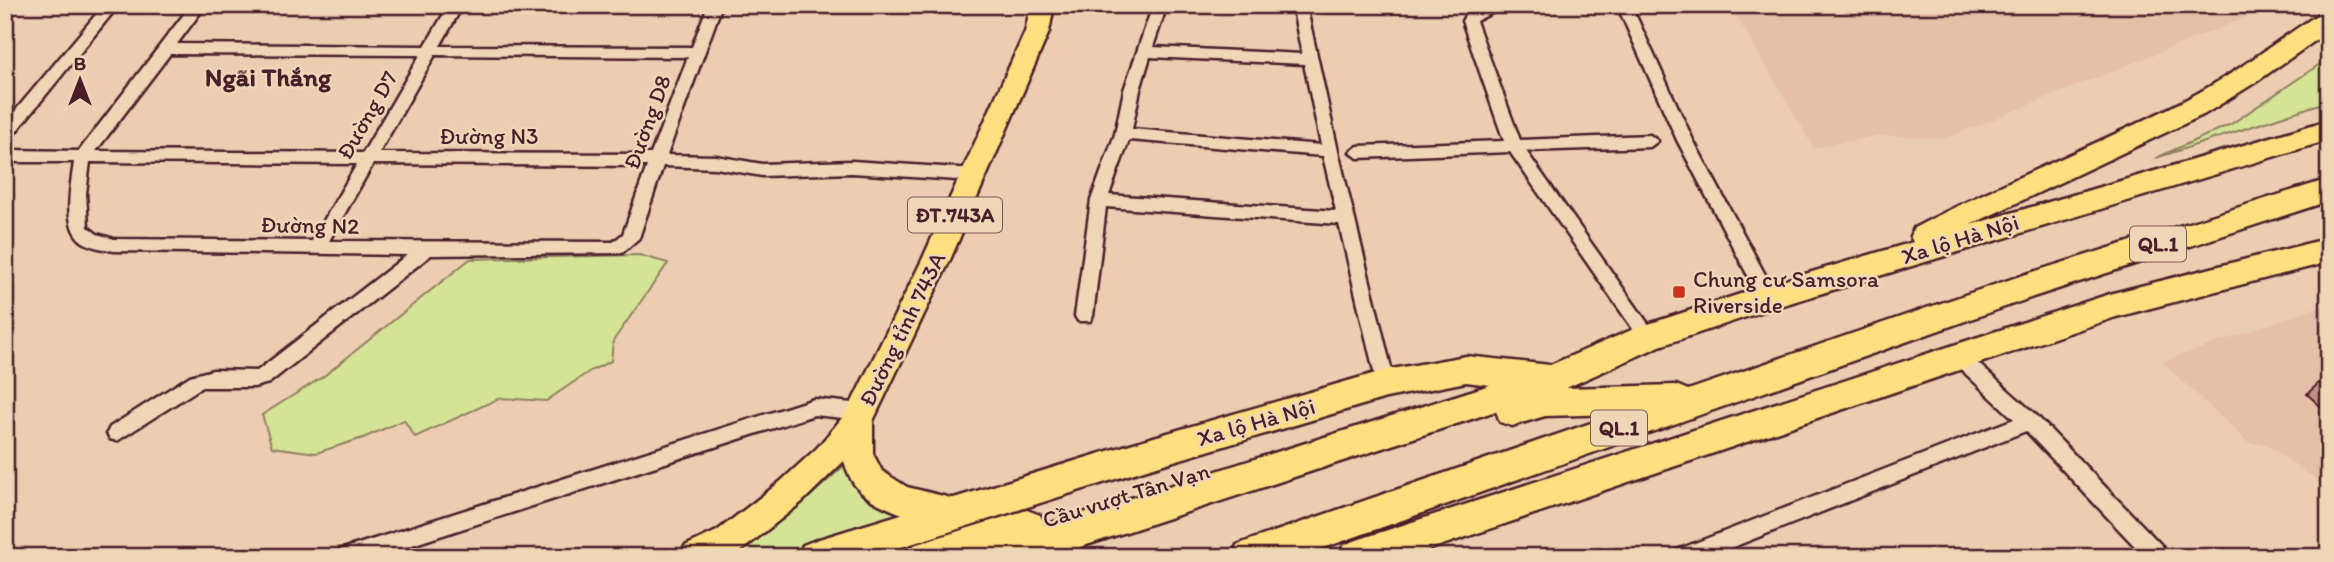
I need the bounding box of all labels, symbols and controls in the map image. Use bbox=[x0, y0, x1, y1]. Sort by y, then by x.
north arrow bbox=[46, 46, 116, 116]
text: B bbox=[74, 52, 86, 75]
district label: Ngãi Thắng bbox=[205, 61, 332, 93]
street label: Đường D7 bbox=[331, 66, 403, 164]
street label: Đường D8 bbox=[617, 71, 677, 173]
street label: Đường N3 bbox=[440, 122, 538, 150]
road number: ĐT.743A bbox=[908, 198, 1002, 232]
street label: Xa lộ Hà Nội bbox=[1898, 208, 2022, 270]
street label: Đường N2 bbox=[261, 210, 359, 240]
road number: QL.1 bbox=[2130, 226, 2186, 262]
street label: Đường tỉnh 743A bbox=[853, 247, 951, 411]
place label: Chung cư Samsora Riverside bbox=[1693, 265, 1879, 319]
marker: Chung cư Samsora Riverside bbox=[1671, 284, 1687, 300]
street label: Xa lộ Hà Nội bbox=[1194, 392, 1318, 452]
road number: QL.1 bbox=[1591, 410, 1647, 446]
street label: Cầu vượt Tân Vạn bbox=[1039, 456, 1213, 534]

